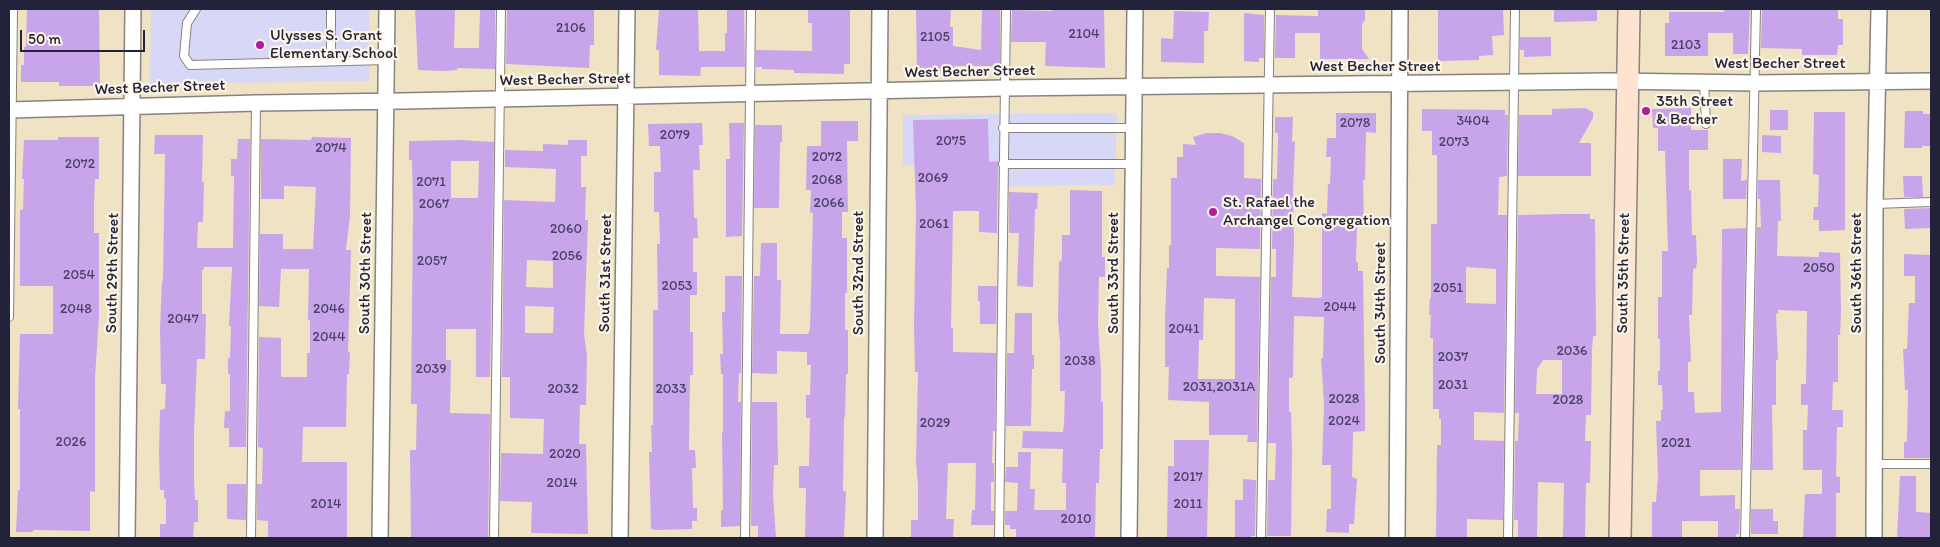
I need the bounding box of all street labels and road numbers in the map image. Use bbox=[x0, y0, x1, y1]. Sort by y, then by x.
street label: West Becher Street bbox=[1715, 54, 1845, 74]
street label: West Becher Street bbox=[1310, 57, 1440, 77]
street label: West Becher Street bbox=[904, 61, 1036, 83]
street label: West Becher Street bbox=[499, 69, 631, 91]
street label: West Becher Street bbox=[94, 76, 226, 100]
street label: South 32nd Street bbox=[849, 211, 869, 335]
street label: South 30th Street bbox=[355, 212, 377, 334]
street label: South 33rd Street bbox=[1104, 212, 1124, 334]
street label: South 35th Street bbox=[1613, 212, 1635, 334]
street label: South 29th Street bbox=[102, 213, 124, 333]
street label: South 31st Street bbox=[595, 213, 617, 333]
street label: South 36th Street bbox=[1847, 213, 1867, 333]
street label: South 34th Street bbox=[1371, 242, 1391, 364]

